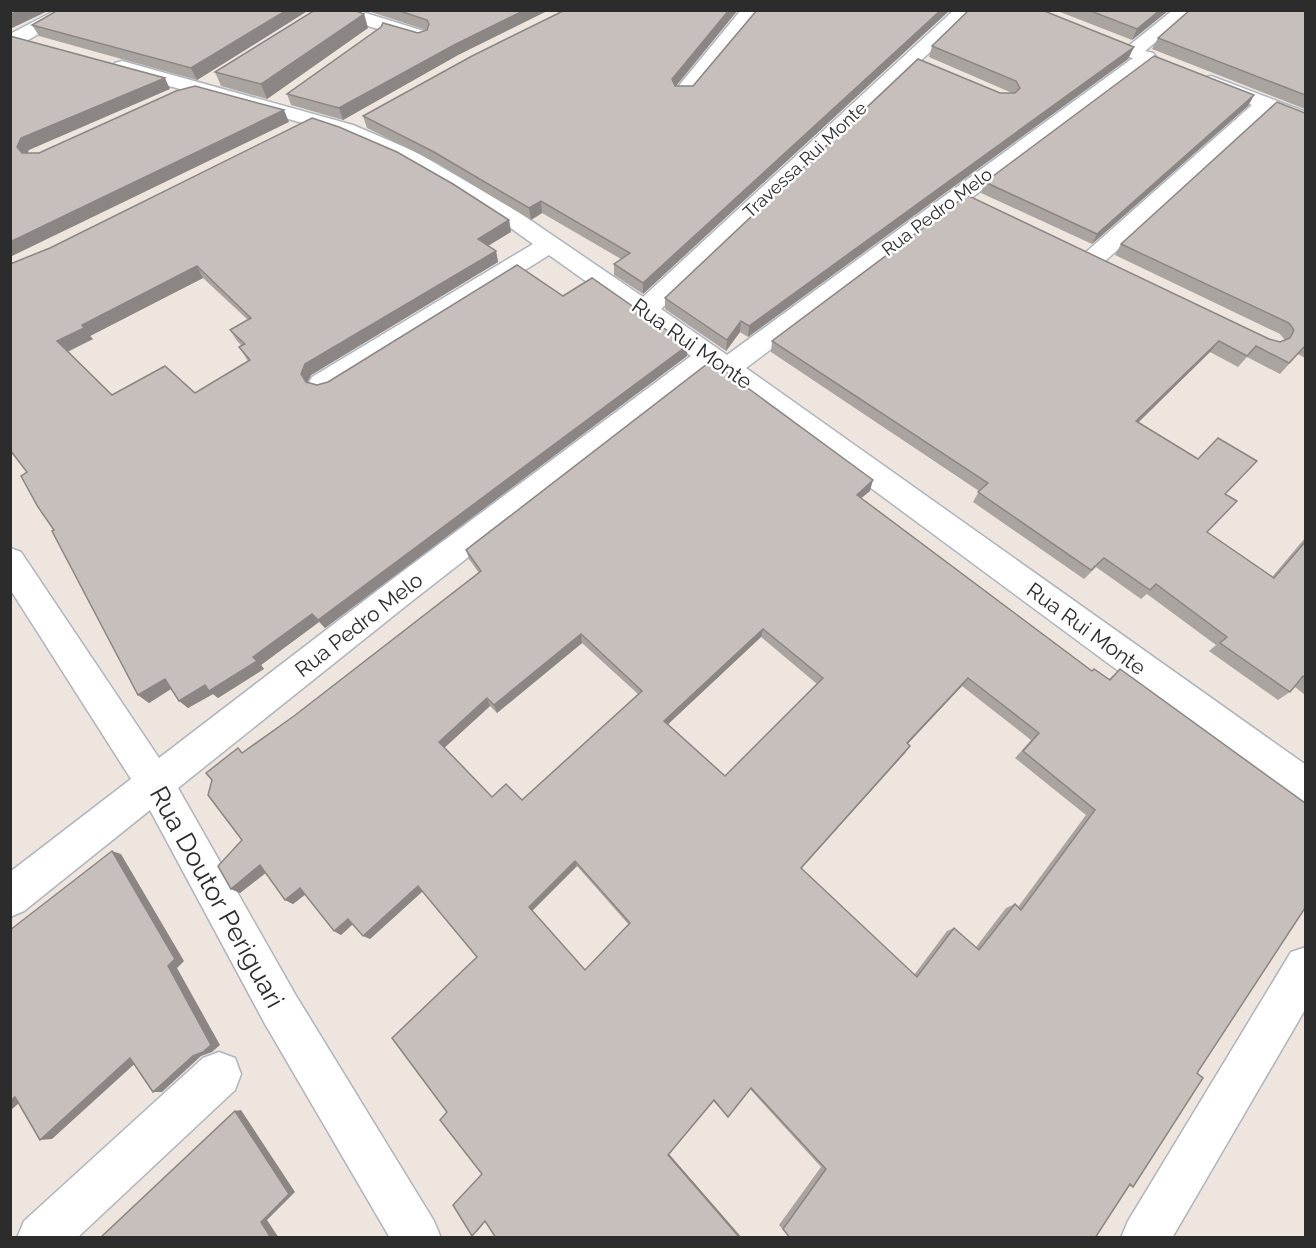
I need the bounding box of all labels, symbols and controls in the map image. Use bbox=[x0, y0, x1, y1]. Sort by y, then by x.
street label: Travessa Rui Monte bbox=[739, 97, 871, 222]
street label: Rua Pedro Melo bbox=[877, 163, 996, 260]
street label: Rua Rui Monte bbox=[627, 293, 757, 394]
street label: Rua Pedro Melo bbox=[290, 567, 427, 682]
street label: Rua Rui Monte bbox=[1022, 577, 1151, 680]
street label: Rua Doutor Periguari bbox=[144, 781, 290, 1013]

